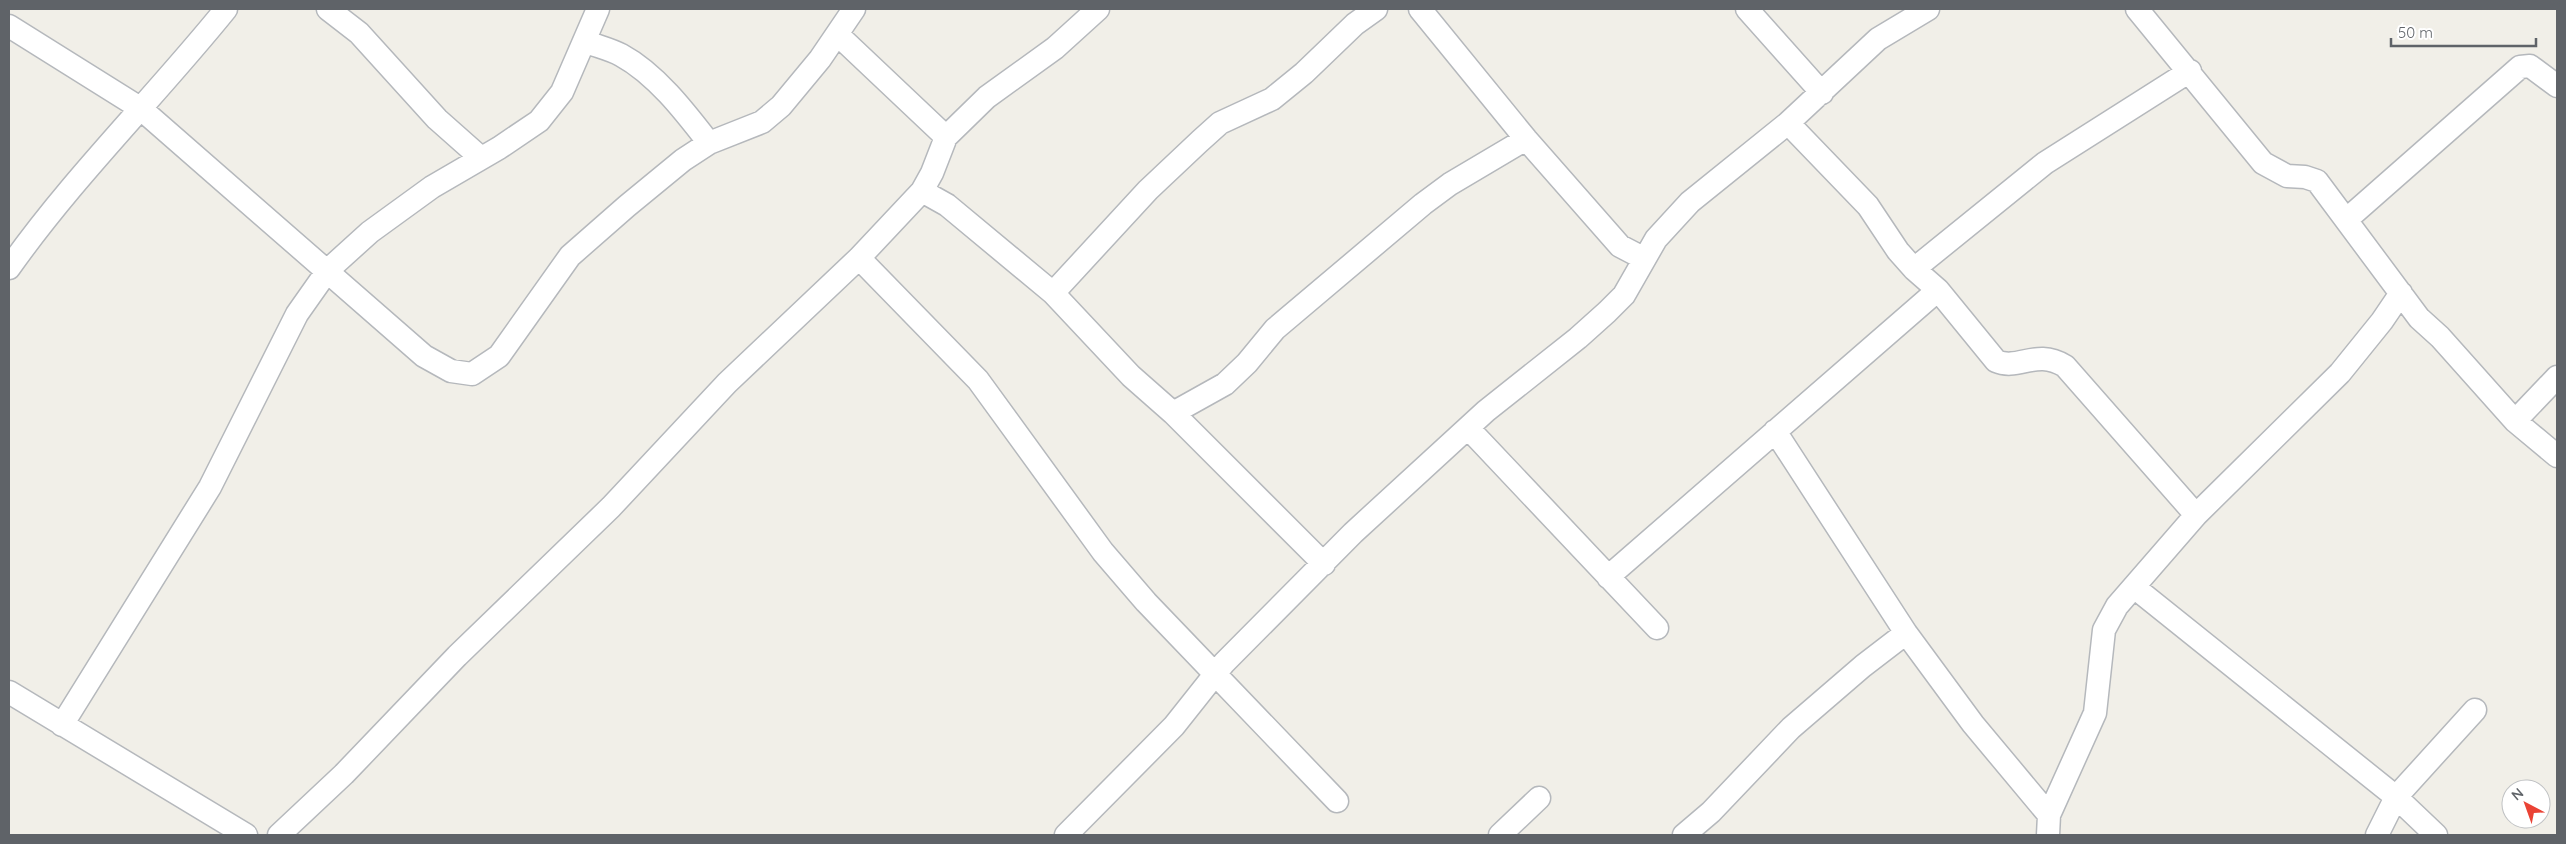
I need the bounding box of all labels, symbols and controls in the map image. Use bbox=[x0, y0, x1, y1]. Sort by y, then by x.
scale bar bbox=[2391, 15, 2536, 47]
text: 50 m bbox=[2398, 23, 2433, 42]
north arrow bbox=[2501, 779, 2551, 829]
text: N bbox=[2508, 784, 2527, 804]

